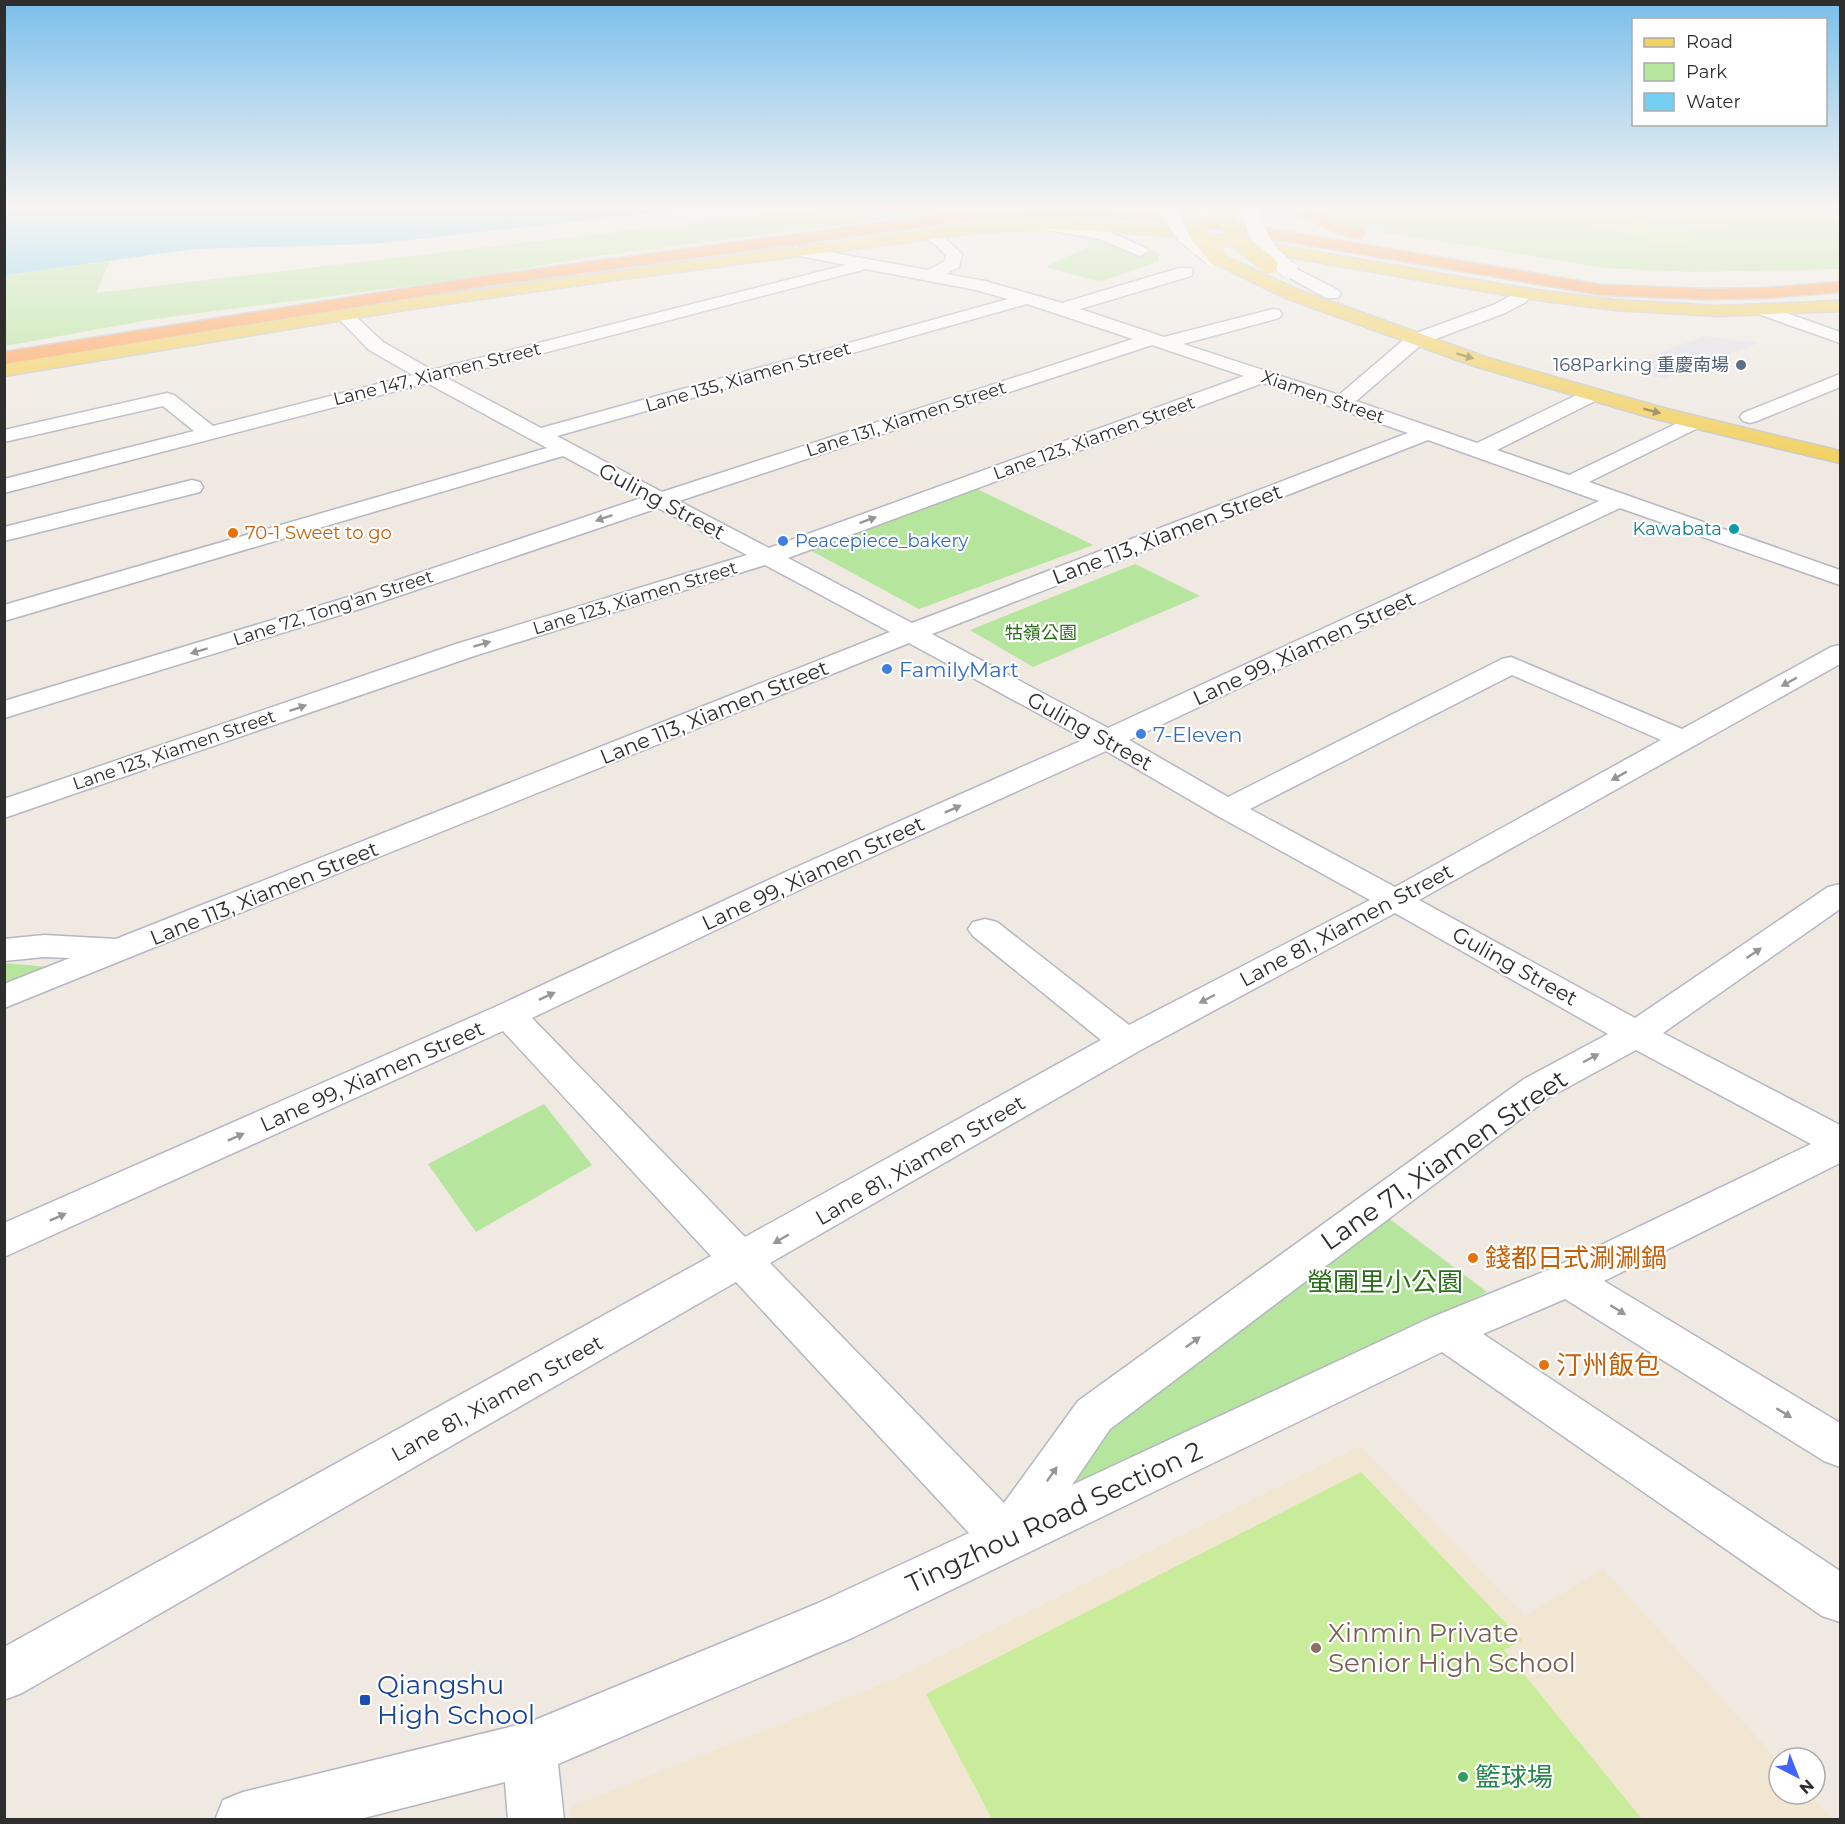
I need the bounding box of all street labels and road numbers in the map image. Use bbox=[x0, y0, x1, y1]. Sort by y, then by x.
street label: Lane 135, Xiamen Street bbox=[643, 337, 853, 417]
street label: Lane 147, Xiamen Street bbox=[331, 338, 543, 410]
street label: Xiamen Street bbox=[1259, 366, 1387, 428]
street label: Lane 131, Xiamen Street bbox=[803, 376, 1009, 462]
street label: Lane 123, Xiamen Street bbox=[990, 391, 1198, 485]
street label: Guling Street bbox=[595, 457, 729, 545]
street label: Lane 113, Xiamen Street bbox=[1049, 479, 1285, 589]
street label: Lane 123, Xiamen Street bbox=[530, 556, 740, 640]
street label: Lane 72, Tong'an Street bbox=[230, 565, 436, 651]
street label: Lane 99, Xiamen Street bbox=[1189, 585, 1419, 711]
street label: Lane 113, Xiamen Street bbox=[596, 655, 832, 769]
street label: Guling Street bbox=[1023, 686, 1157, 776]
street label: Lane 123, Xiamen Street bbox=[70, 705, 278, 795]
street label: Lane 99, Xiamen Street bbox=[698, 810, 928, 936]
street label: Lane 113, Xiamen Street bbox=[146, 836, 382, 950]
street label: Lane 81, Xiamen Street bbox=[1235, 858, 1457, 992]
street label: Guling Street bbox=[1448, 921, 1582, 1011]
street label: Lane 99, Xiamen Street bbox=[256, 1015, 488, 1137]
street label: Lane 71, Xiamen Street bbox=[1315, 1063, 1573, 1257]
street label: Lane 81, Xiamen Street bbox=[811, 1090, 1029, 1230]
street label: Lane 81, Xiamen Street bbox=[387, 1329, 607, 1467]
street label: Tingzhou Road Section 2 bbox=[901, 1434, 1207, 1600]

